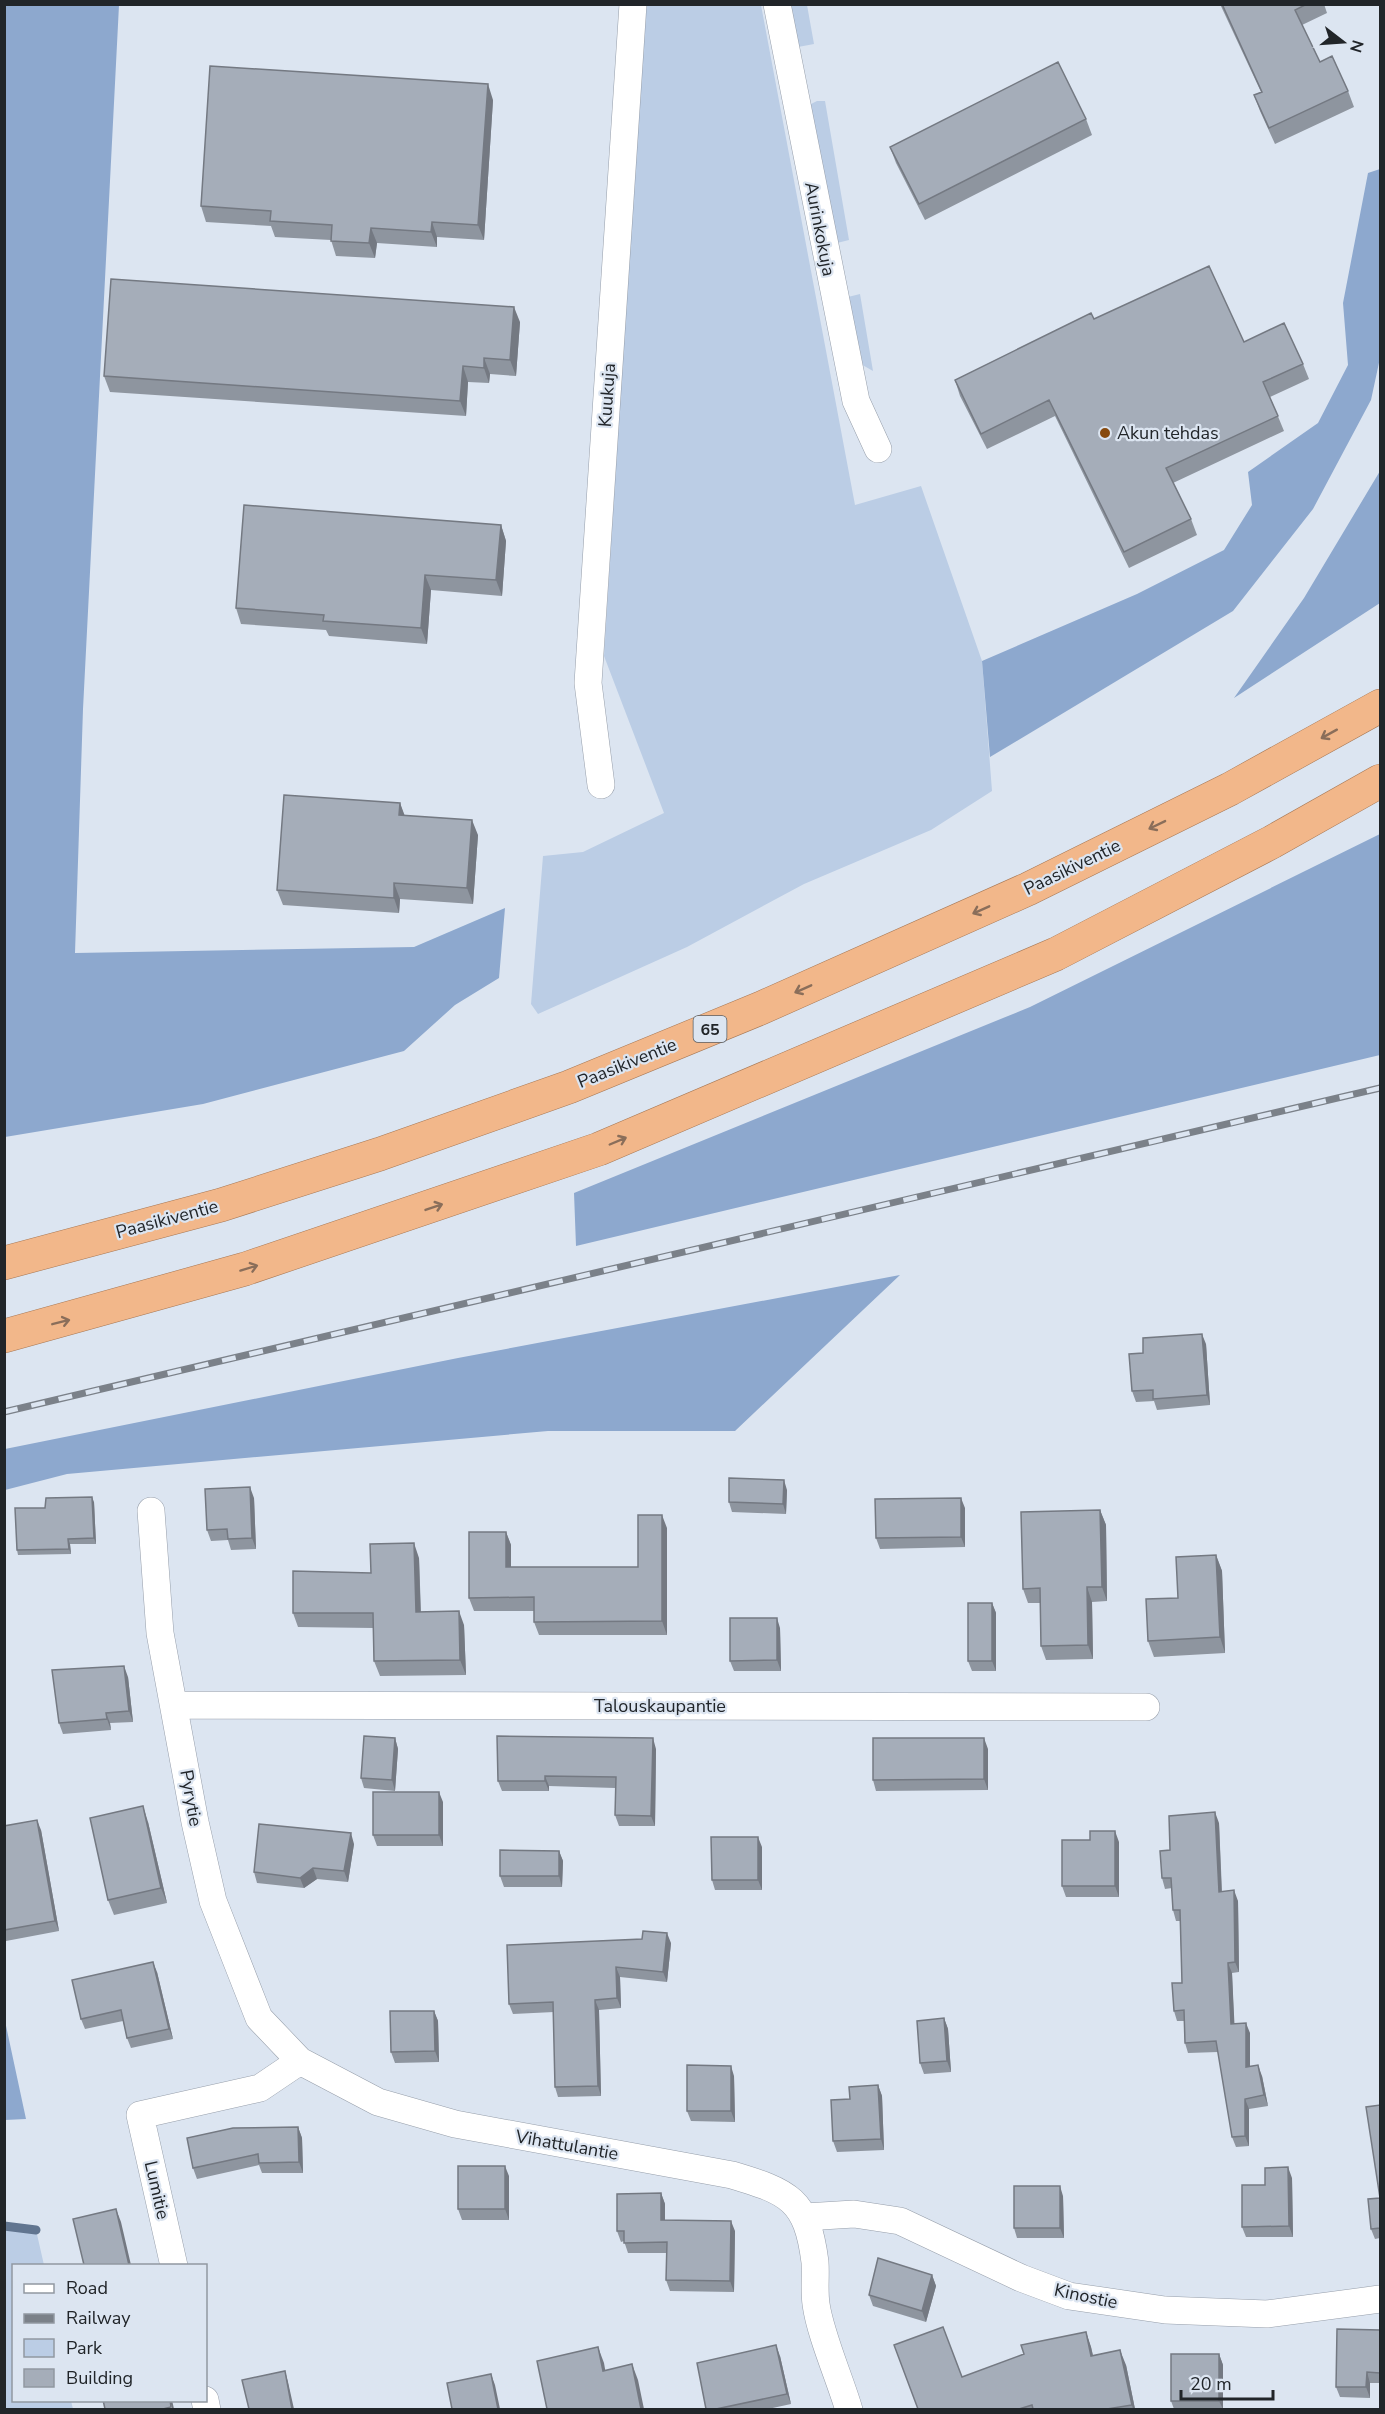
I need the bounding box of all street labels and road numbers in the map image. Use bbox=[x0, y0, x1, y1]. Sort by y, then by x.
street label: Aurinkokuja bbox=[799, 180, 841, 278]
street label: Kuukuja bbox=[593, 362, 621, 428]
street label: Paasikiventie bbox=[1020, 833, 1124, 901]
road number: 65 bbox=[694, 1016, 726, 1042]
street label: Paasikiventie bbox=[574, 1032, 680, 1094]
street label: Paasikiventie bbox=[113, 1194, 221, 1244]
street label: Talouskaupantie bbox=[594, 1694, 726, 1718]
street label: Pyrytie bbox=[174, 1768, 208, 1828]
street label: Vihattulantie bbox=[513, 2124, 620, 2166]
street label: Lumitie bbox=[139, 2158, 175, 2222]
street label: Kinostie bbox=[1052, 2278, 1120, 2314]

